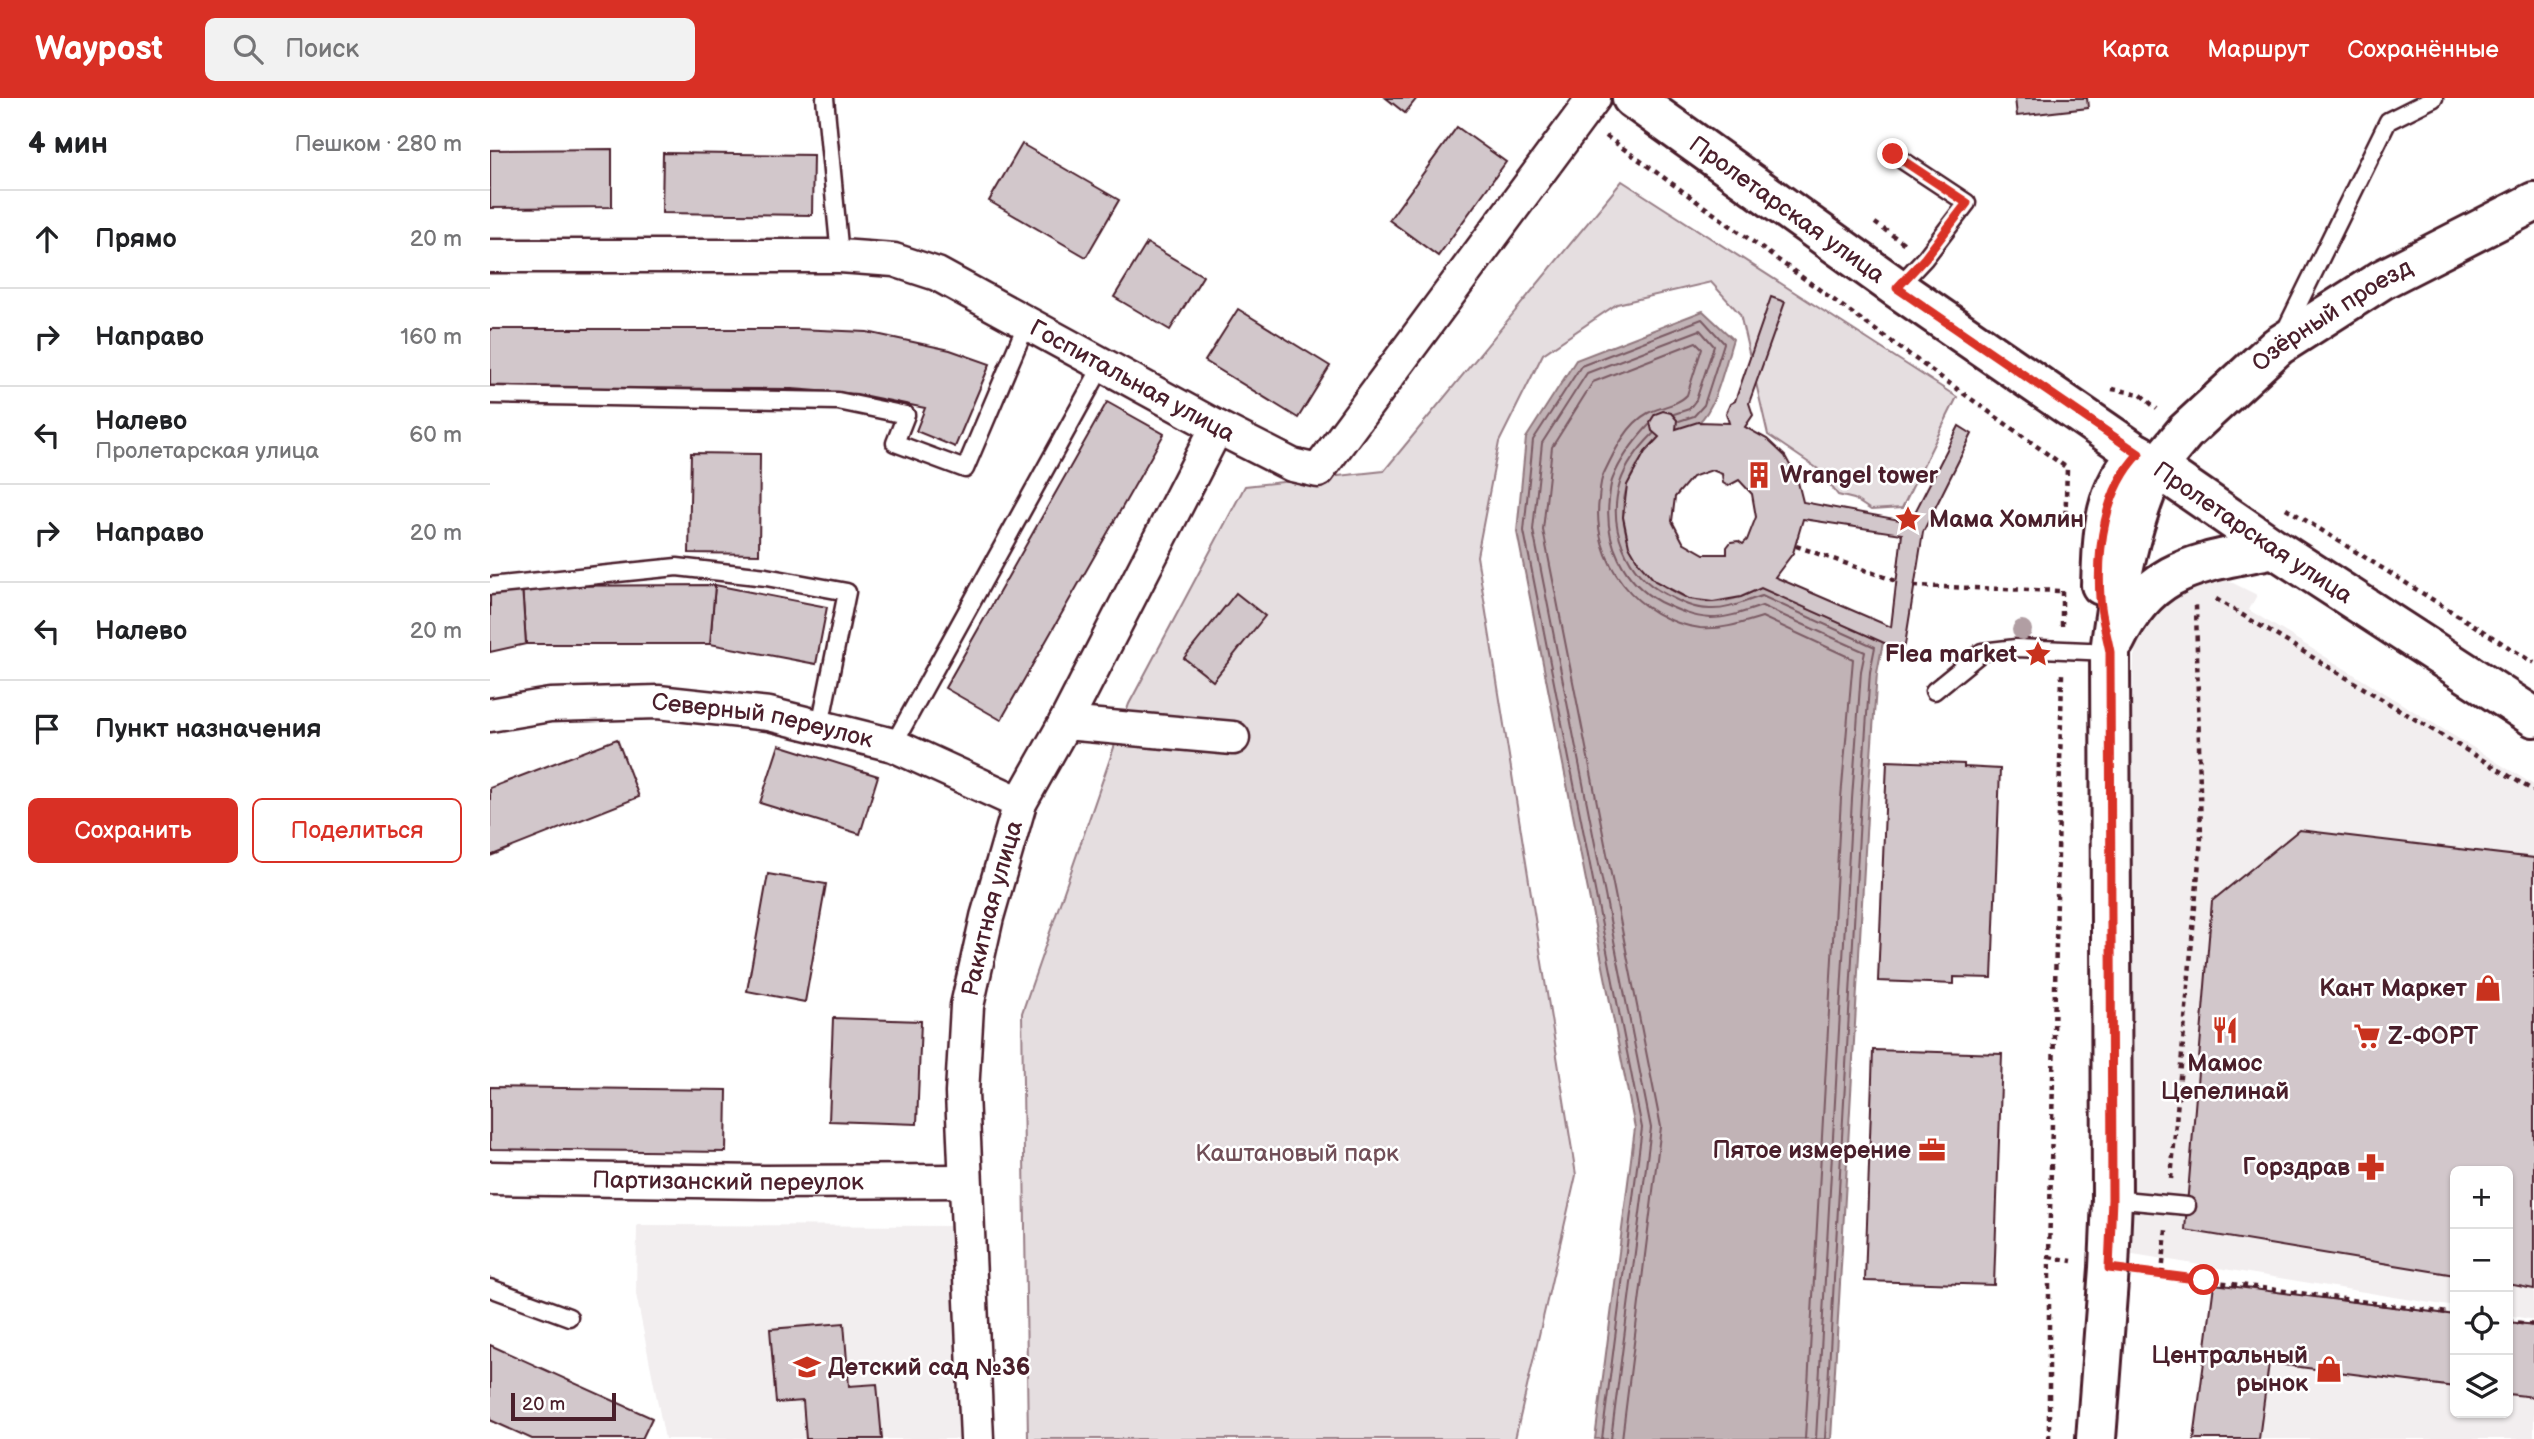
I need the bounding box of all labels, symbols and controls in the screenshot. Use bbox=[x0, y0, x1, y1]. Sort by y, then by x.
search box bbox=[205, 18, 695, 81]
text: Waypost bbox=[35, 29, 163, 69]
icon: search bbox=[229, 30, 267, 68]
text: Поиск bbox=[285, 34, 359, 65]
text: Карта bbox=[2102, 35, 2169, 64]
text: Маршрут bbox=[2207, 35, 2309, 64]
text: Сохранённые bbox=[2347, 35, 2499, 64]
text: 4 мин bbox=[28, 126, 108, 162]
street label: Пролетарская улица bbox=[1684, 129, 1891, 289]
text: Пешком · 280 m bbox=[294, 130, 462, 158]
route end bbox=[1877, 138, 1908, 169]
icon: ahead bbox=[28, 220, 66, 258]
text: Прямо bbox=[95, 224, 177, 255]
text: 20 m bbox=[410, 225, 462, 253]
street label: Озёрный проезд bbox=[2246, 252, 2417, 378]
street label: Госпитальная улица bbox=[1025, 313, 1240, 448]
icon: right bbox=[28, 318, 66, 356]
text: Направо bbox=[95, 322, 204, 353]
text: 160 m bbox=[400, 323, 462, 351]
text: Налево bbox=[95, 406, 187, 437]
icon: left bbox=[28, 416, 66, 454]
text: 60 m bbox=[409, 421, 462, 449]
text: Пролетарская улица bbox=[95, 437, 319, 465]
street label: Пролетарская улица bbox=[2148, 455, 2358, 610]
building icon: Wrangel tower bbox=[1744, 460, 1774, 490]
place label: Wrangel tower bbox=[1780, 461, 1939, 490]
place icon: Мама Хомлин bbox=[1893, 504, 1923, 534]
place label: Мама Хомлин bbox=[1929, 505, 2084, 534]
icon: right bbox=[28, 514, 66, 552]
text: Направо bbox=[95, 518, 204, 549]
text: 20 m bbox=[410, 519, 462, 547]
icon: left bbox=[28, 612, 66, 650]
text: Налево bbox=[95, 616, 187, 647]
text: 20 m bbox=[410, 617, 462, 645]
place icon: Flea market bbox=[2023, 639, 2053, 669]
place label: Flea market bbox=[1885, 640, 2017, 669]
street label: Северный переулок bbox=[650, 687, 876, 754]
icon: arrive bbox=[28, 710, 66, 748]
text: Пункт назначения bbox=[95, 714, 321, 745]
button: Сохранить bbox=[28, 798, 238, 863]
button: Поделиться bbox=[252, 798, 462, 863]
street label: Ракитная улица bbox=[955, 817, 1029, 999]
shop icon: Кант Маркет bbox=[2473, 973, 2503, 1003]
place label: Кант Маркет bbox=[2319, 974, 2468, 1003]
restaurant icon: Мамос Цепелинай bbox=[2210, 1015, 2240, 1045]
supermarket icon: Z-ФОРТ bbox=[2352, 1021, 2382, 1051]
place label: Z-ФОРТ bbox=[2388, 1022, 2479, 1051]
place label: Мамос Цепелинай bbox=[2161, 1049, 2289, 1106]
office icon: Пятое измерение bbox=[1917, 1135, 1947, 1165]
place label: Пятое измерение bbox=[1712, 1136, 1911, 1165]
park label: Каштановый парк bbox=[1195, 1139, 1399, 1168]
pharmacy icon: Горздрав bbox=[2356, 1152, 2386, 1182]
place label: Горздрав bbox=[2242, 1153, 2350, 1182]
street label: Партизанский переулок bbox=[592, 1165, 864, 1197]
map controls bbox=[2450, 1166, 2513, 1418]
button: + bbox=[2450, 1166, 2513, 1229]
button: − bbox=[2450, 1229, 2513, 1292]
route start bbox=[2188, 1264, 2219, 1295]
button: locate bbox=[2450, 1292, 2513, 1355]
place label: Центральный рынок bbox=[2151, 1341, 2309, 1398]
school or university icon: Детский сад №36 bbox=[792, 1352, 822, 1382]
place label: Детский сад №36 bbox=[828, 1353, 1030, 1382]
shop icon: Центральный рынок bbox=[2314, 1354, 2344, 1384]
button: layers bbox=[2450, 1355, 2513, 1418]
scale bar bbox=[511, 1390, 616, 1422]
text: 20 m bbox=[522, 1393, 565, 1416]

